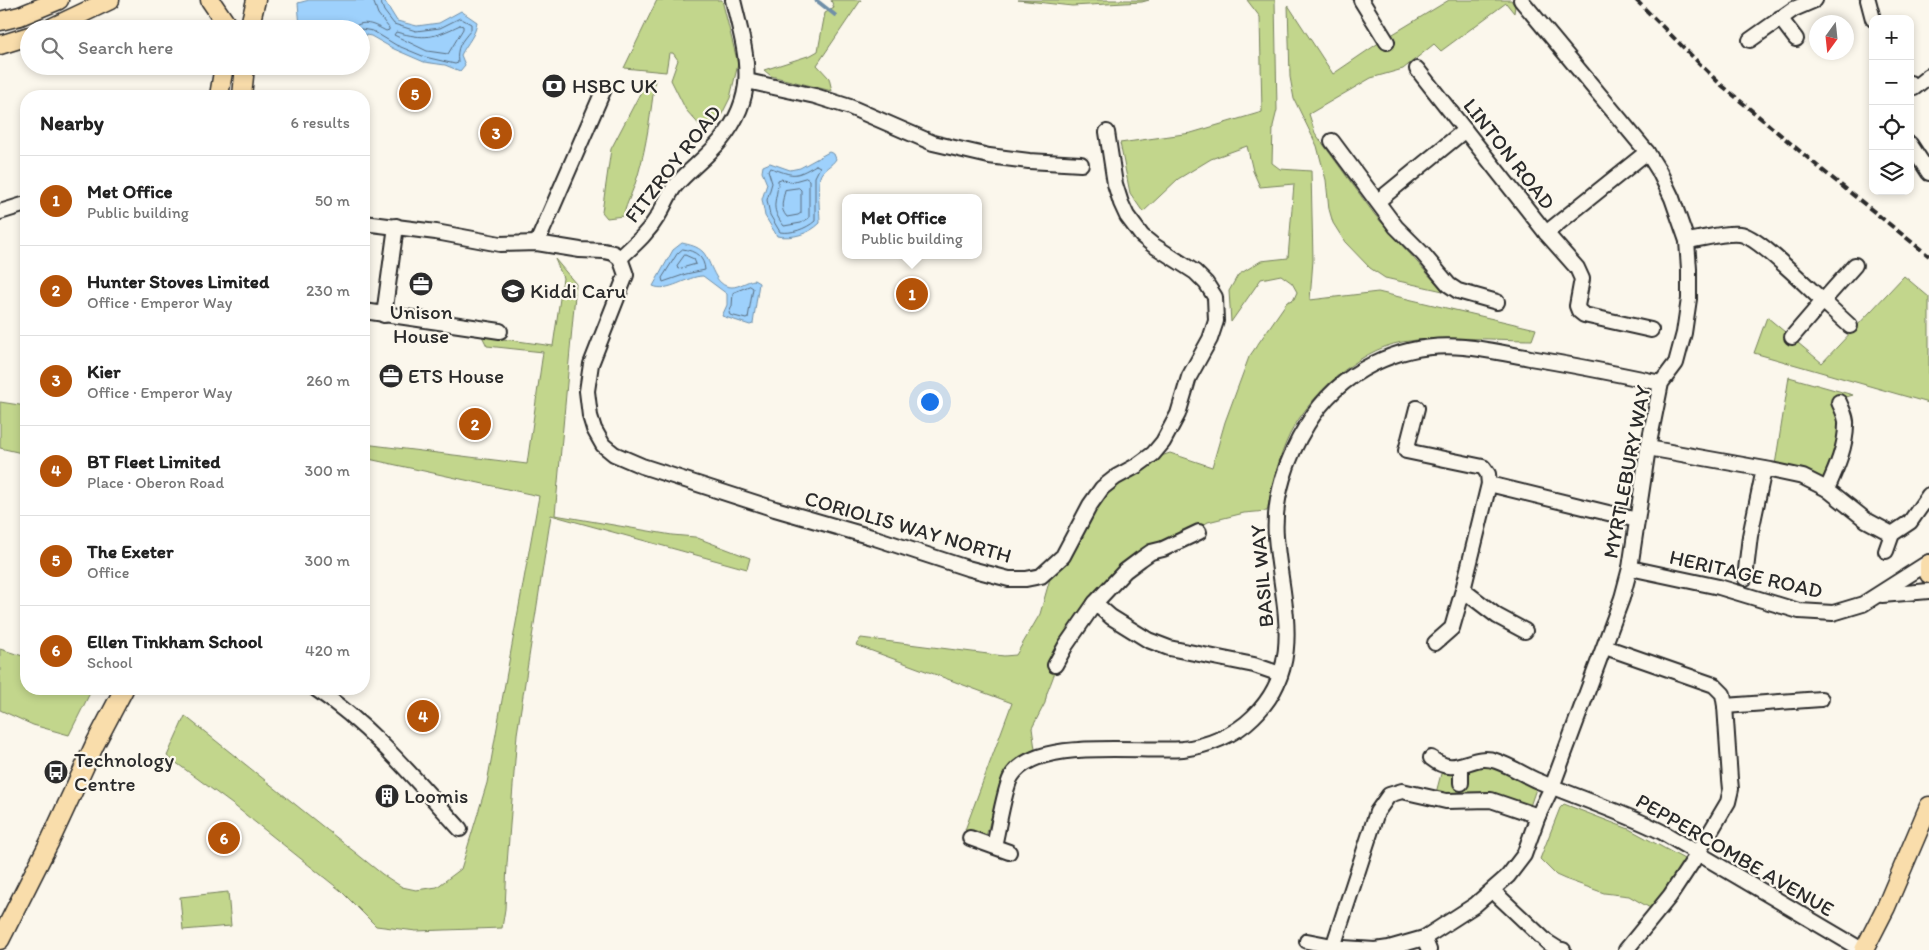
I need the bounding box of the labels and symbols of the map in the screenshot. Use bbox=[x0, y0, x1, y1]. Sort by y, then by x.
north arrow bbox=[1809, 15, 1854, 60]
bank icon: HSBC UK bbox=[541, 73, 567, 99]
place label: HSBC UK bbox=[572, 73, 657, 98]
pin: 5 bbox=[399, 75, 431, 113]
street label: LINTON ROAD bbox=[1458, 93, 1561, 214]
street label: FITZROY ROAD bbox=[619, 100, 726, 227]
pin: 3 bbox=[480, 114, 512, 152]
office icon: Unison House bbox=[408, 271, 434, 297]
pin: 1 bbox=[896, 275, 928, 313]
school or university icon: Kiddi Caru bbox=[500, 278, 526, 304]
place label: Kiddi Caru bbox=[530, 278, 626, 303]
place label: Unison House bbox=[389, 299, 453, 348]
office icon: ETS House bbox=[378, 363, 404, 389]
place label: ETS House bbox=[408, 363, 504, 388]
street label: MYRTLEBURY WAY bbox=[1597, 383, 1656, 561]
your location bbox=[917, 389, 943, 415]
pin: 2 bbox=[459, 405, 491, 443]
street label: CORIOLIS WAY NORTH bbox=[802, 485, 1014, 568]
street label: BASIL WAY bbox=[1245, 524, 1278, 628]
street label: HERITAGE ROAD bbox=[1667, 544, 1825, 603]
pin: 4 bbox=[407, 697, 439, 735]
place label: Technology Centre bbox=[74, 747, 174, 796]
bus stop icon: Technology Centre bbox=[43, 759, 69, 785]
building icon: Loomis bbox=[374, 783, 400, 809]
place label: Loomis bbox=[404, 783, 468, 808]
street label: PEPPERCOMBE AVENUE bbox=[1632, 788, 1839, 922]
pin: 6 bbox=[208, 819, 240, 857]

